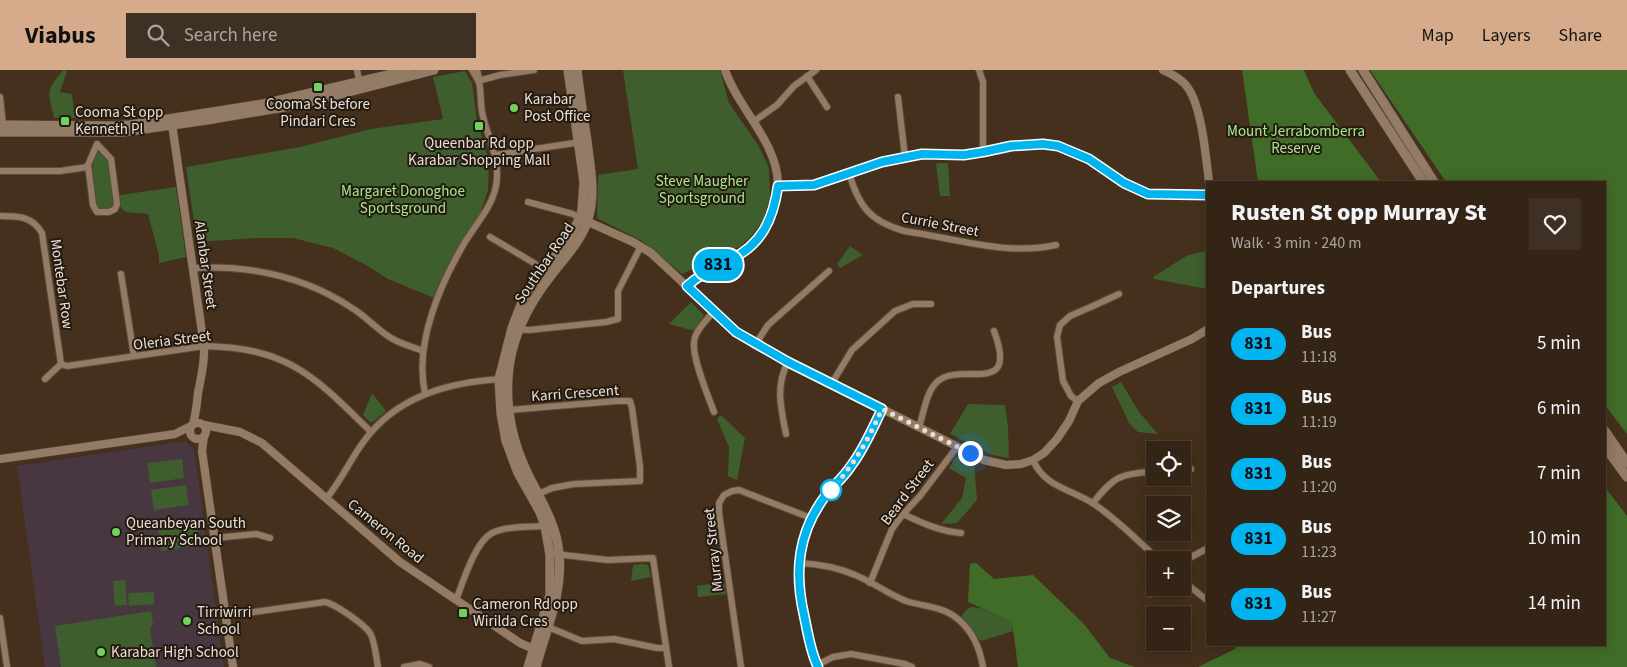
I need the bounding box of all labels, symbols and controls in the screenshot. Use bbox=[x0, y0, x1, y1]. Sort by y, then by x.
search box bbox=[126, 13, 476, 58]
text: Viabus bbox=[25, 18, 96, 53]
icon: search bbox=[144, 21, 172, 49]
text: Search here bbox=[184, 22, 277, 49]
text: Map bbox=[1422, 23, 1454, 48]
text: Layers bbox=[1482, 23, 1531, 48]
text: Share bbox=[1559, 23, 1602, 48]
marker: Cooma St before Pindari Cres bbox=[312, 81, 324, 93]
place label: Karabar Post Office bbox=[524, 89, 591, 127]
place label: Cooma St before Pindari Cres bbox=[266, 94, 370, 132]
place label: Cooma St opp Kenneth Pl bbox=[75, 102, 163, 140]
marker: Karabar Post Office bbox=[508, 102, 520, 114]
marker: Cooma St opp Kenneth Pl bbox=[59, 115, 71, 127]
marker: Queenbar Rd opp Karabar Shopping Mall bbox=[473, 120, 485, 132]
park label: Mount Jerrabomberra Reserve bbox=[1227, 121, 1365, 159]
place label: Queenbar Rd opp Karabar Shopping Mall bbox=[408, 133, 550, 171]
park label: Steve Maugher Sportsground bbox=[656, 171, 749, 209]
park label: Margaret Donoghoe Sportsground bbox=[341, 181, 465, 219]
text: Rusten St opp Murray St bbox=[1231, 195, 1486, 230]
button: heart bbox=[1529, 198, 1581, 250]
street label: Currie Street bbox=[899, 207, 981, 242]
street label: Alanbar Street bbox=[189, 219, 222, 311]
street label: Southbar Road bbox=[510, 219, 579, 308]
text: Walk · 3 min · 240 m bbox=[1231, 232, 1362, 254]
street label: Montebar Row bbox=[45, 238, 78, 331]
line badge: 831 bbox=[689, 249, 747, 281]
text: 831 bbox=[704, 252, 732, 277]
text: Departures bbox=[1231, 275, 1325, 302]
text: Bus bbox=[1301, 319, 1332, 346]
street label: Oleria Street bbox=[132, 325, 212, 356]
text: 5 min bbox=[1537, 330, 1581, 357]
text: 831 bbox=[1244, 331, 1273, 356]
text: 11:18 bbox=[1301, 346, 1337, 368]
street label: Karri Crescent bbox=[530, 380, 620, 407]
text: Bus bbox=[1301, 384, 1332, 411]
text: 6 min bbox=[1537, 395, 1581, 422]
text: 831 bbox=[1244, 396, 1273, 421]
text: 11:19 bbox=[1301, 411, 1337, 433]
your location bbox=[958, 441, 983, 466]
map controls bbox=[1146, 441, 1191, 651]
button: locate bbox=[1146, 441, 1191, 486]
text: Bus bbox=[1301, 449, 1332, 476]
street label: Beard Street bbox=[876, 455, 939, 530]
text: 7 min bbox=[1537, 460, 1581, 487]
text: 831 bbox=[1244, 461, 1273, 486]
text: 11:20 bbox=[1301, 476, 1337, 498]
unlabelled marker bbox=[820, 479, 842, 501]
street label: Cameron Road bbox=[343, 494, 428, 569]
button: layers bbox=[1146, 496, 1191, 541]
street label: Murray Street bbox=[699, 507, 728, 593]
place label: Queanbeyan South Primary School bbox=[126, 513, 246, 551]
text: Bus bbox=[1301, 514, 1332, 541]
text: 10 min bbox=[1527, 525, 1581, 552]
marker: Queanbeyan South Primary School bbox=[110, 526, 122, 538]
text: 831 bbox=[1244, 526, 1273, 551]
text: 11:23 bbox=[1301, 541, 1337, 563]
button: + bbox=[1146, 551, 1191, 596]
text: Bus bbox=[1301, 579, 1332, 606]
text: 14 min bbox=[1527, 590, 1581, 617]
text: 831 bbox=[1244, 591, 1273, 616]
place label: Cameron Rd opp Wirilda Cres bbox=[473, 594, 578, 632]
place label: Tirriwirri School bbox=[197, 602, 251, 640]
button: − bbox=[1146, 606, 1191, 651]
text: 11:27 bbox=[1301, 606, 1337, 628]
marker: Cameron Rd opp Wirilda Cres bbox=[457, 607, 469, 619]
marker: Tirriwirri School bbox=[181, 615, 193, 627]
place label: Karabar High School bbox=[111, 642, 239, 663]
marker: Karabar High School bbox=[95, 646, 107, 658]

